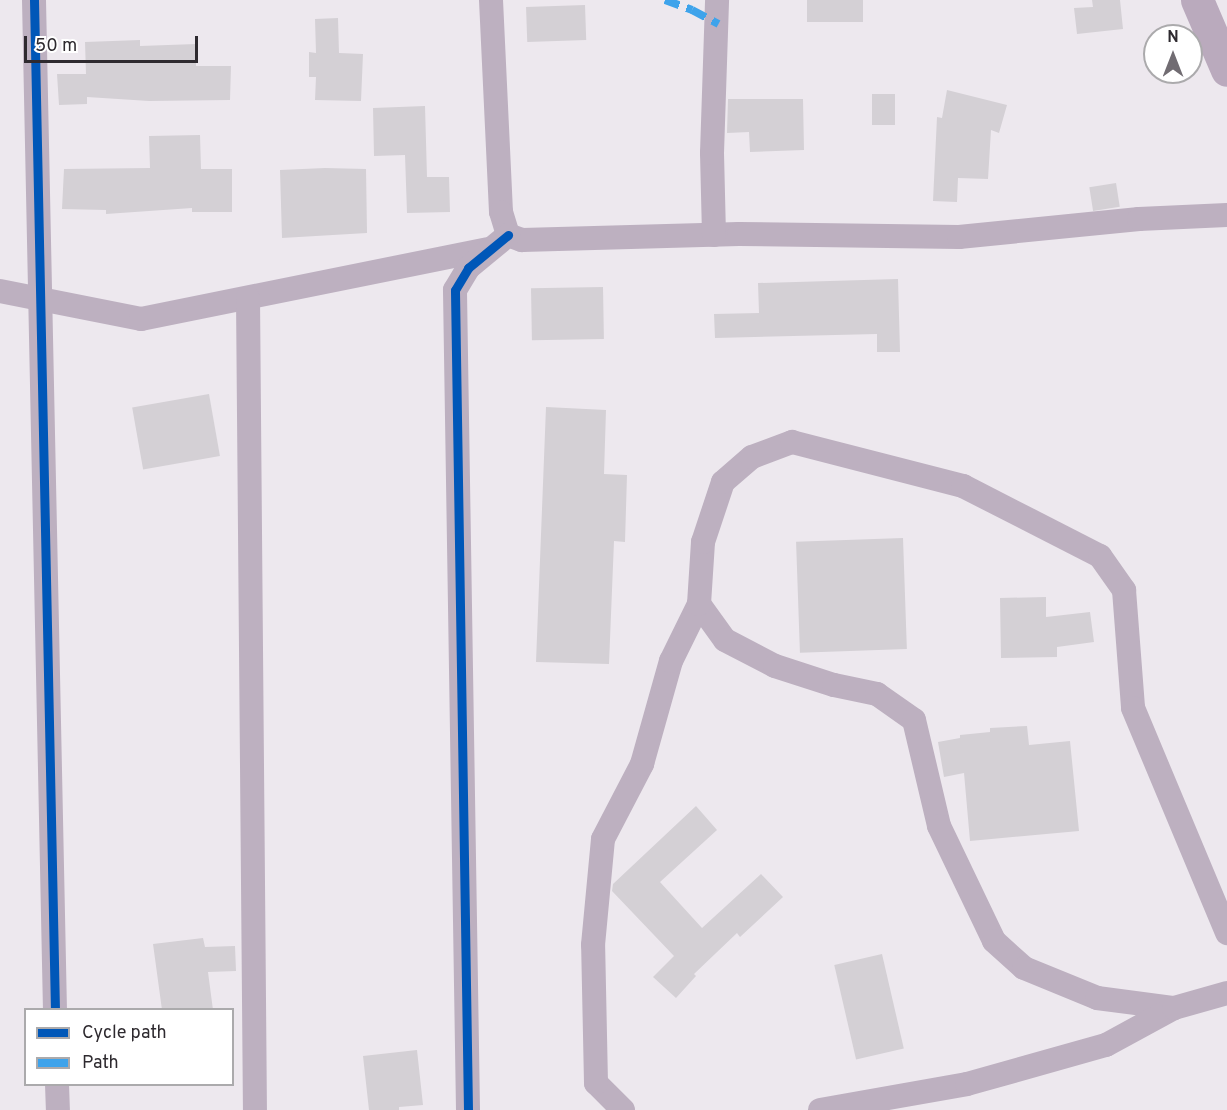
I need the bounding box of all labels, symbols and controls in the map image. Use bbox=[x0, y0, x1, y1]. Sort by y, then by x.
scale bar bbox=[27, 24, 201, 62]
north arrow bbox=[1143, 24, 1203, 84]
text: N bbox=[1167, 28, 1179, 48]
text: 50 m bbox=[35, 35, 77, 58]
legend bbox=[24, 1008, 234, 1086]
text: Cycle path bbox=[82, 1022, 167, 1045]
text: Path bbox=[82, 1052, 119, 1075]

